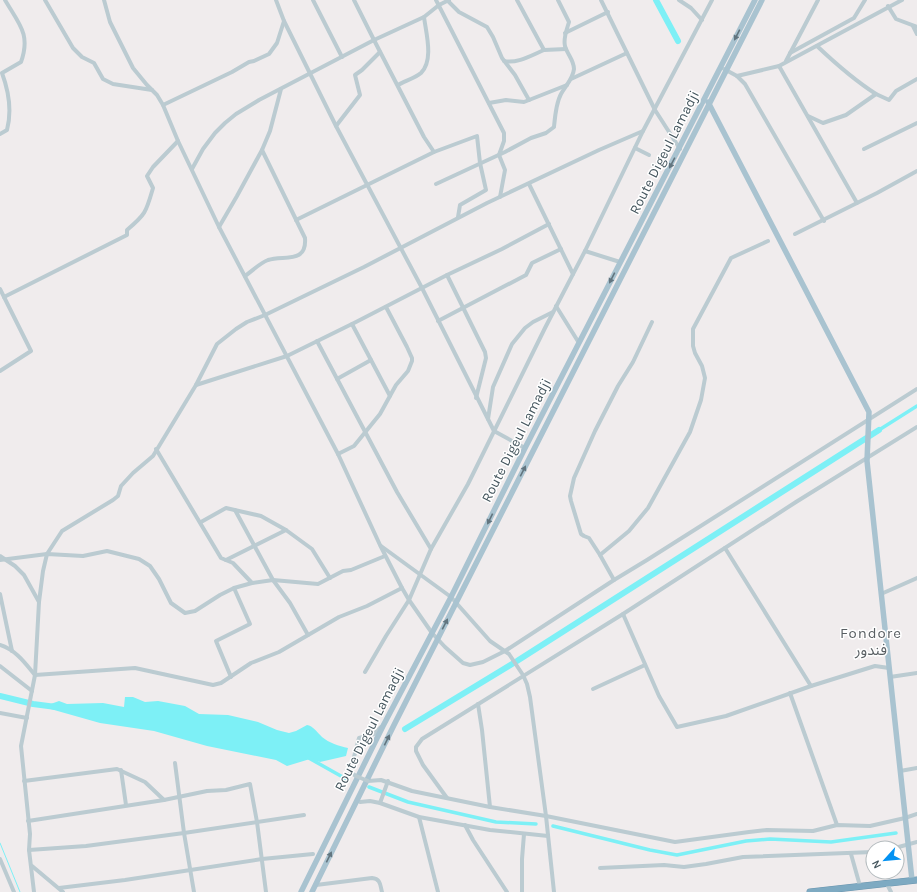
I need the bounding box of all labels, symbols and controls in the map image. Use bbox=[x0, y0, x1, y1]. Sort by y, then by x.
one-way arrow bbox=[734, 29, 741, 40]
street label: Route Digeul Lamadji bbox=[626, 88, 703, 217]
one-way arrow bbox=[669, 157, 676, 169]
one-way arrow bbox=[609, 272, 615, 284]
street label: Route Digeul Lamadji bbox=[478, 376, 555, 505]
one-way arrow bbox=[520, 465, 526, 477]
one-way arrow bbox=[487, 513, 493, 525]
one-way arrow bbox=[442, 619, 448, 630]
district label: Fondore فندور bbox=[840, 624, 902, 659]
street label: Route Digeul Lamadji bbox=[331, 665, 408, 794]
one-way arrow bbox=[383, 735, 390, 746]
north arrow bbox=[865, 840, 905, 880]
one-way arrow bbox=[326, 851, 332, 863]
text: N bbox=[869, 858, 884, 871]

